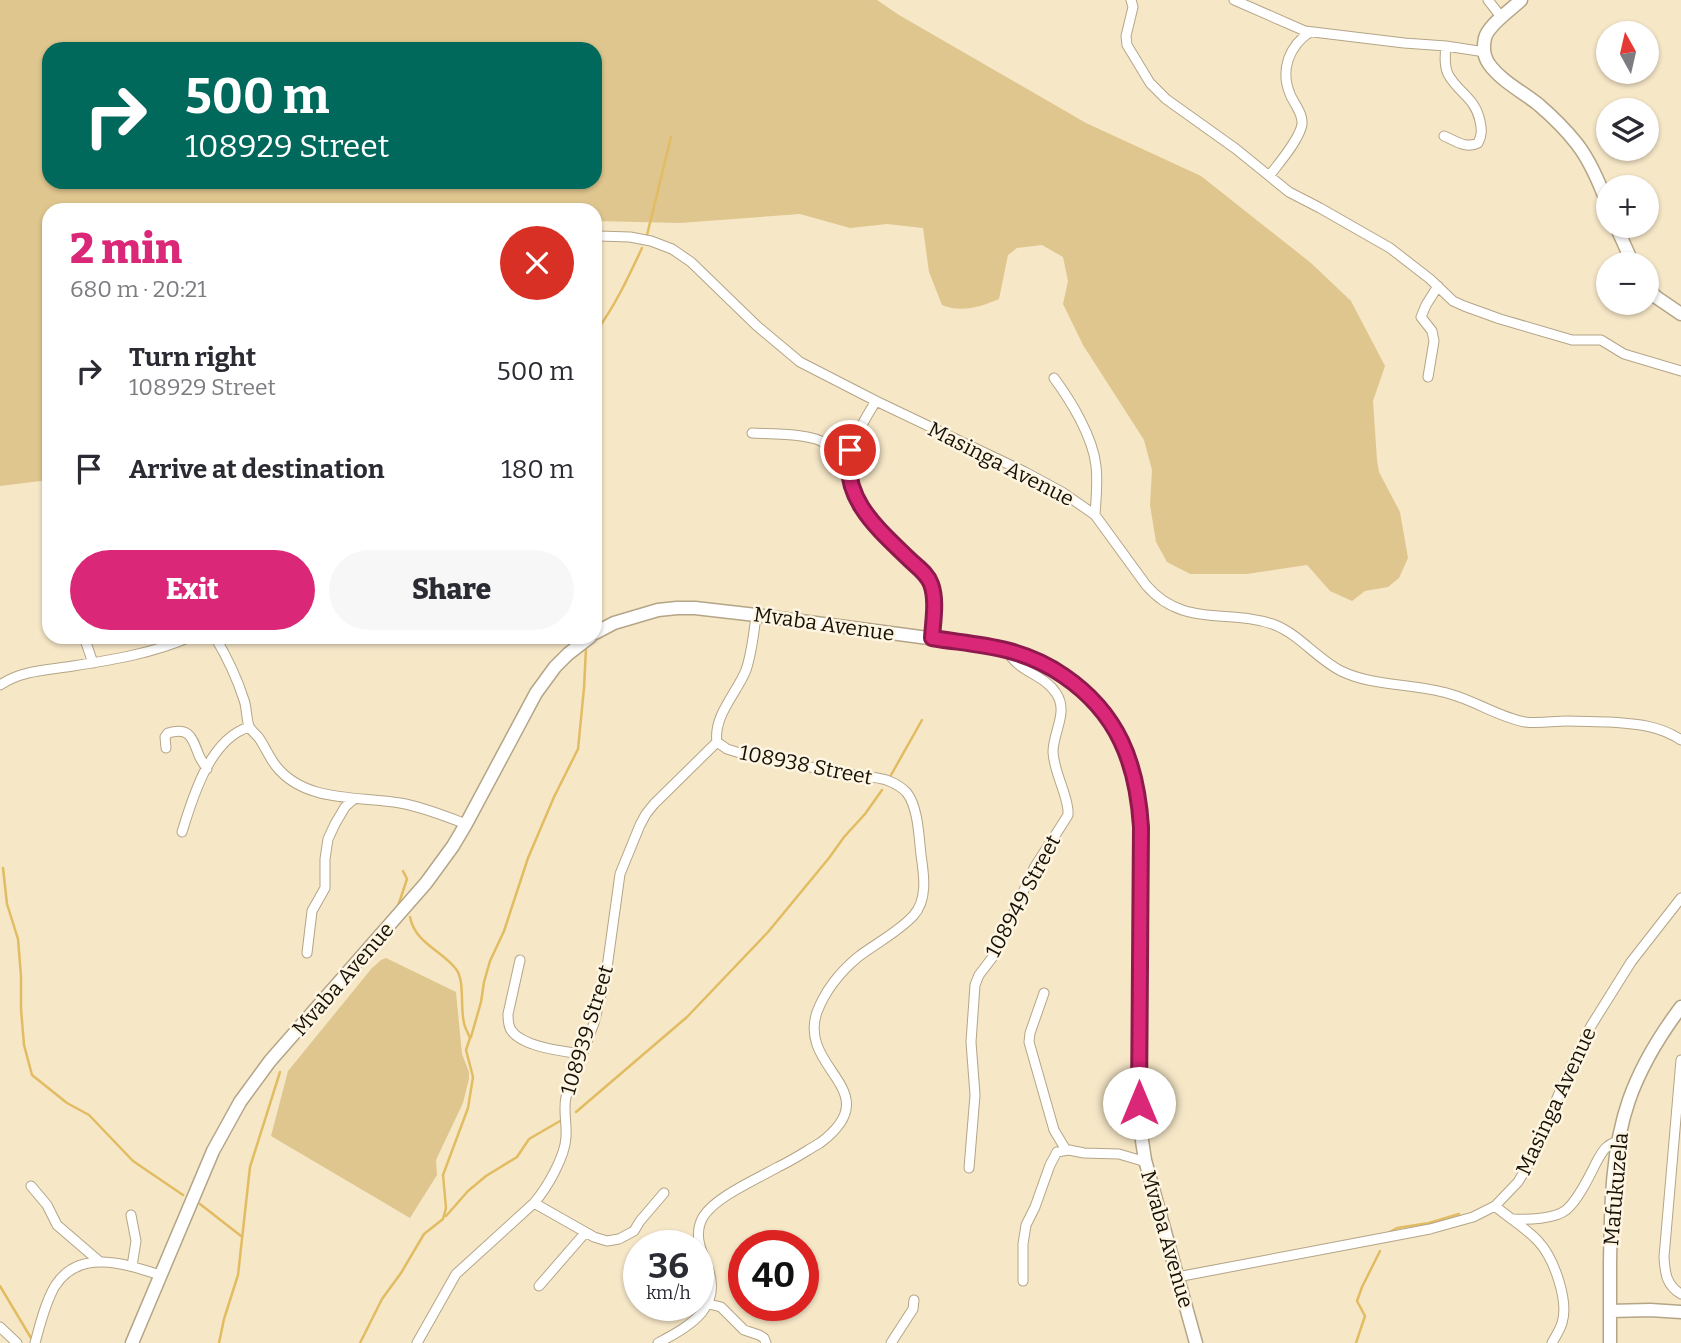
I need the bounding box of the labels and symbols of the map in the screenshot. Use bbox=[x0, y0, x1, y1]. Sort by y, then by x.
north arrow bbox=[1596, 21, 1659, 84]
street label: Masinga Avenue bbox=[924, 416, 1078, 512]
pin bbox=[820, 420, 880, 480]
street label: Mvaba Avenue bbox=[752, 601, 896, 647]
street label: 108938 Street bbox=[737, 739, 875, 791]
street label: 108949 Street bbox=[980, 830, 1066, 962]
street label: Mvaba Avenue bbox=[287, 917, 399, 1041]
street label: 108939 Street bbox=[555, 962, 619, 1098]
street label: Masinga Avenue bbox=[1510, 1023, 1602, 1179]
position arrow bbox=[1102, 1066, 1176, 1140]
street label: Mafukuzela bbox=[1598, 1131, 1634, 1247]
street label: Mvaba Avenue bbox=[1135, 1167, 1199, 1311]
speed limit sign: 40 bbox=[728, 1230, 819, 1321]

